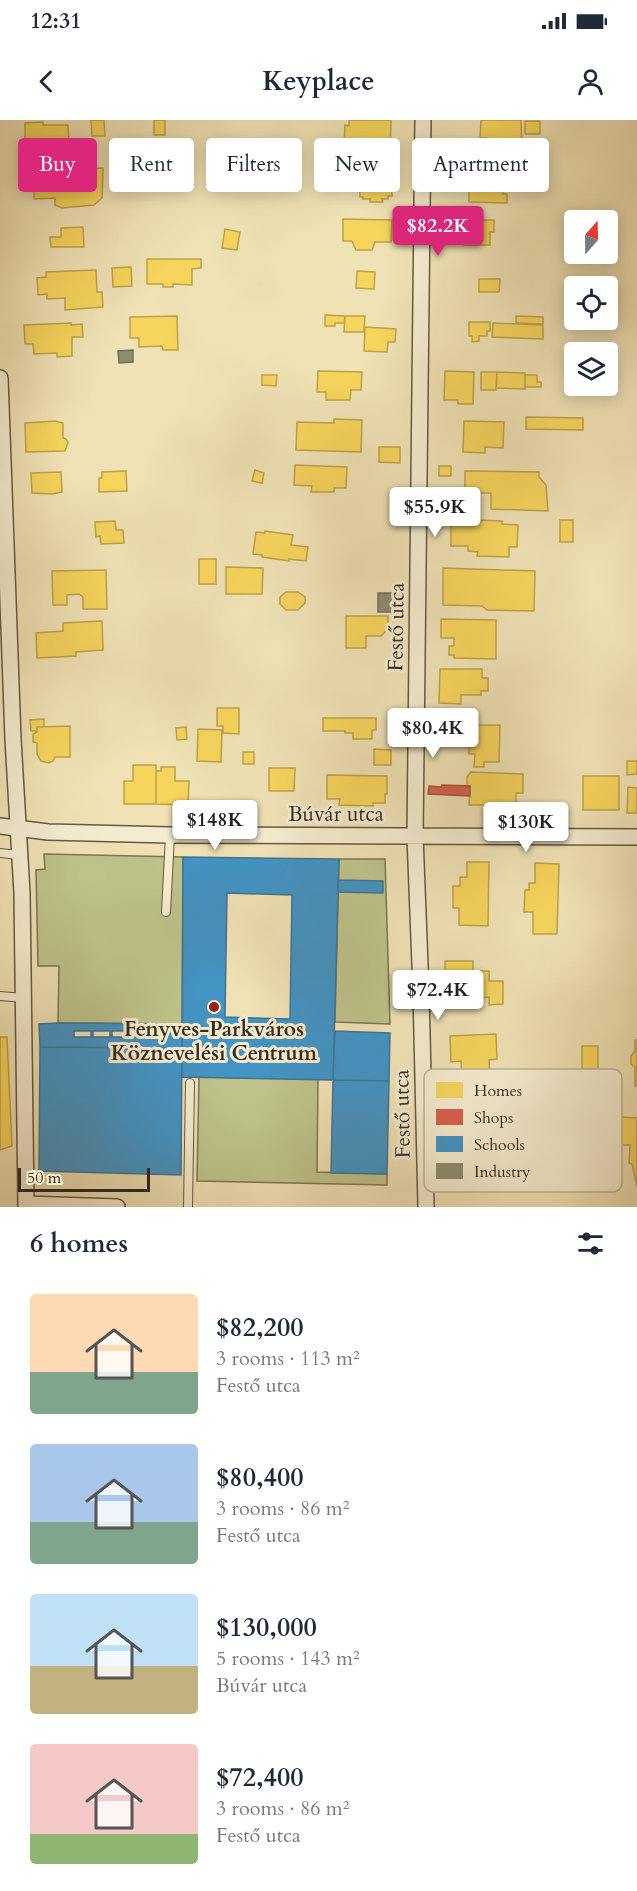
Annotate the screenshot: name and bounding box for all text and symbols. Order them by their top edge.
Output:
text: 12:31 [30,6,81,36]
text: Keyplace [262,63,375,100]
icon: back [30,65,63,98]
icon: person [574,65,607,98]
chip: Buy [18,138,97,192]
chip: Rent [109,138,194,192]
chip: Filters [206,138,302,192]
chip: New [314,138,400,192]
chip: Apartment [412,138,549,192]
pin: $82.2K [389,206,487,257]
north arrow [564,210,618,264]
map controls [564,210,618,396]
text: $82.2K [407,212,469,239]
button: locate [564,276,618,330]
button: layers [564,342,618,396]
pin: $55.9K [386,487,484,538]
text: $55.9K [404,493,466,520]
street label: Festő utca [381,582,412,672]
pin: $80.4K [384,708,482,759]
text: $80.4K [402,714,464,741]
pin: $148K [173,800,257,851]
street label: Búvár utca [288,800,384,829]
pin: $130K [484,802,568,853]
text: $148K [186,806,244,833]
text: $130K [497,808,555,835]
pin: $72.4K [389,970,487,1021]
text: $72.4K [407,976,469,1003]
marker: Fenyves-Parkváros Köznevelési Centrum [207,1000,221,1014]
place label: Fenyves-Parkváros Köznevelési Centrum [111,1015,318,1068]
street label: Festő utca [387,1069,418,1159]
legend [424,1069,622,1192]
text: Homes [474,1080,522,1102]
text: Shops [474,1107,513,1129]
text: Schools [474,1134,525,1156]
text: Industry [474,1161,531,1183]
scale bar [18,1165,150,1192]
text: 50 m [27,1167,61,1189]
text: 6 homes [30,1226,128,1261]
icon: filters [574,1227,607,1260]
text: $82,200 [216,1310,304,1345]
icon: home [78,1318,150,1390]
text: 3 rooms · 113 m² [216,1345,360,1372]
text: Festő utca [216,1372,301,1399]
text: $80,400 [216,1460,304,1495]
icon: home [78,1468,150,1540]
text: 3 rooms · 86 m² [216,1495,349,1522]
text: Festő utca [216,1522,301,1549]
text: $130,000 [216,1610,317,1645]
icon: home [78,1618,150,1690]
text: 5 rooms · 143 m² [216,1645,360,1672]
text: Búvár utca [216,1672,307,1699]
text: $72,400 [216,1760,304,1795]
icon: home [78,1768,150,1840]
text: 3 rooms · 86 m² [216,1795,349,1822]
text: Festő utca [216,1822,301,1849]

